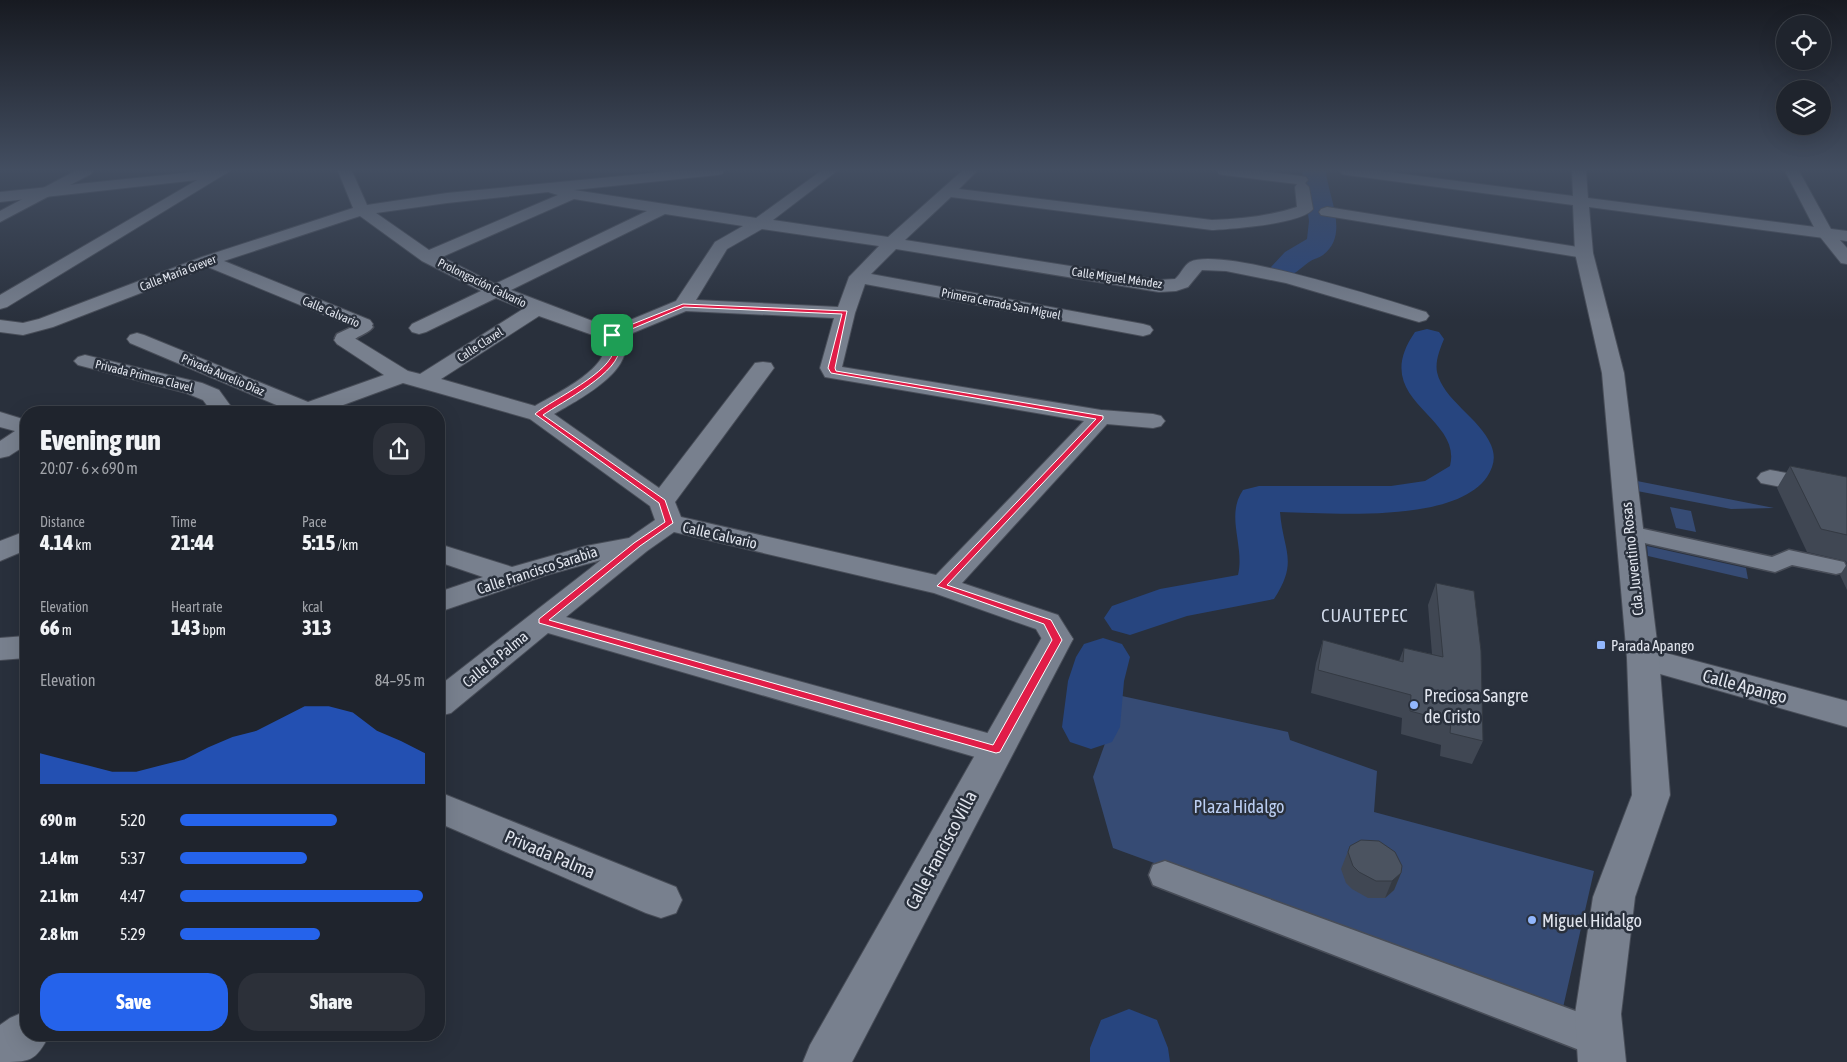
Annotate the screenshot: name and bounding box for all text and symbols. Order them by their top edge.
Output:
map controls [1776,15,1831,135]
button: locate [1776,15,1831,70]
button: layers [1776,80,1831,135]
street label: Calle María Grever [138,252,219,294]
street label: Prolongación Calvario [435,255,529,311]
street label: Calle Miguel Méndez [1071,265,1164,291]
street label: Primera Cerrada San Miguel [940,286,1063,323]
street label: Calle Calvario [300,294,362,330]
pin [591,314,633,356]
icon: arrive [598,321,626,349]
street label: Calle Clavel [454,325,506,365]
street label: Privada Aurelio Díaz [179,351,267,399]
street label: Privada Primera Clavel [94,357,195,395]
button: share [373,423,425,475]
text: Evening run [40,424,161,456]
text: 20:07 · 6 × 690 m [40,459,138,477]
street label: Cda. Juventino Rosas [1618,501,1646,617]
text: Distance [40,514,85,530]
text: Time [171,514,197,530]
text: Pace [302,514,327,530]
street label: Calle Calvario [681,518,759,552]
text: 4.14 [40,530,73,554]
text: 21:44 [171,530,214,554]
text: 5:15 [302,530,335,554]
text: km [73,537,92,553]
text: /km [335,537,358,553]
street label: Calle Francisco Sarabia [475,543,599,597]
text: Elevation [40,599,89,615]
text: Heart rate [171,599,223,615]
text: kcal [302,599,323,615]
district label: CUAUTEPEC [1321,605,1409,626]
text: 66 [40,615,60,639]
text: 143 [171,615,201,639]
text: 313 [302,615,332,639]
text: m [60,622,72,638]
text: bpm [201,622,226,638]
street label: Calle la Palma [459,627,531,691]
place label: Parada Apango [1611,637,1694,654]
marker: Parada Apango [1595,639,1607,651]
street label: Calle Apango [1700,665,1790,707]
text: Elevation [40,671,95,689]
text: 84–95 m [375,671,425,689]
place label: Preciosa Sangre de Cristo [1424,685,1529,727]
marker: Preciosa Sangre de Cristo [1408,699,1420,711]
street label: Calle Francisco Villa [901,787,981,913]
park label: Plaza Hidalgo [1193,796,1285,817]
text: 690 m [40,811,76,829]
text: 5:20 [120,811,145,829]
street label: Privada Palma [502,826,598,882]
text: 1.4 km [40,849,79,867]
text: 5:37 [120,849,145,867]
text: 2.1 km [40,887,79,905]
text: 4:47 [120,887,145,905]
place label: Miguel Hidalgo [1542,910,1642,931]
marker: Miguel Hidalgo [1526,914,1538,926]
text: 2.8 km [40,925,79,943]
text: 5:29 [120,925,145,943]
button: Save [40,973,228,1031]
button: Share [238,973,425,1031]

